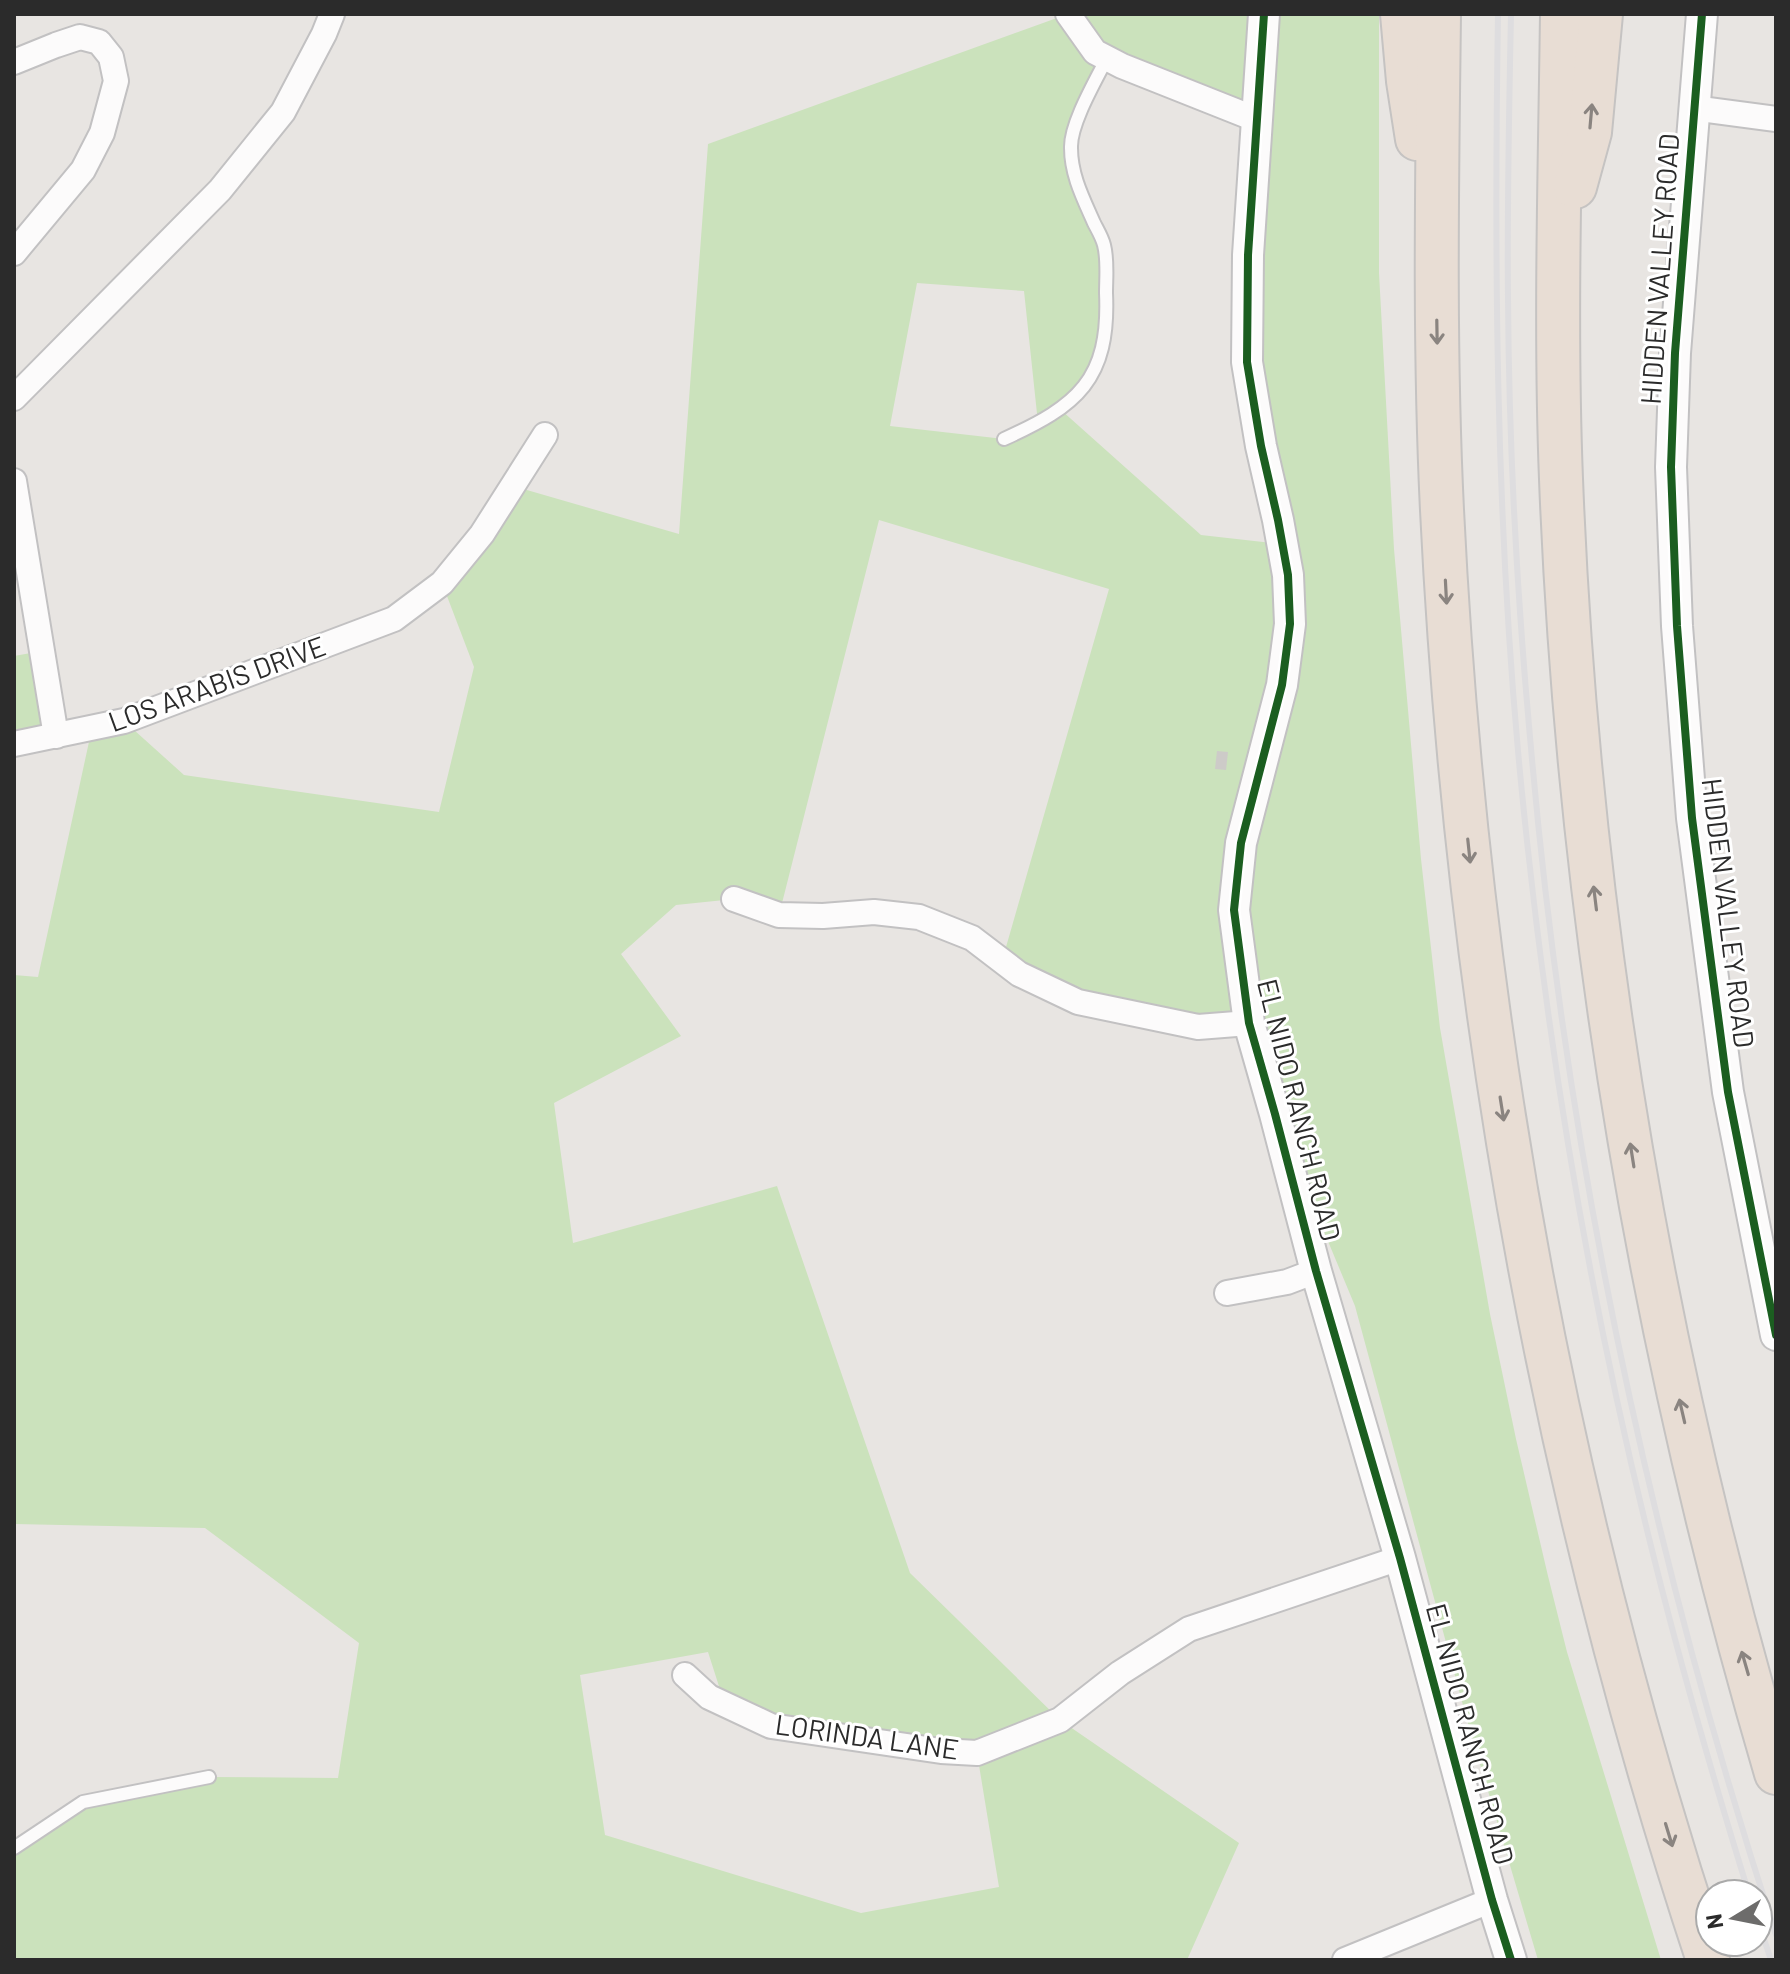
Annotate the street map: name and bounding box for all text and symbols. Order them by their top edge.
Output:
one-way arrow [1584,103,1599,130]
street label: HIDDEN VALLEY ROAD [1633,132,1685,406]
one-way arrow [1429,318,1445,345]
one-way arrow [1439,578,1454,605]
street label: LOS ARABIS DRIVE [103,628,330,738]
street label: HIDDEN VALLEY ROAD [1696,776,1762,1050]
one-way arrow [1461,837,1476,864]
one-way arrow [1587,885,1602,912]
street label: EL NIDO RANCH ROAD [1251,975,1349,1244]
one-way arrow [1496,1096,1511,1121]
one-way arrow [1624,1143,1639,1169]
one-way arrow [1674,1398,1689,1424]
street label: EL NIDO RANCH ROAD [1420,1600,1522,1868]
one-way arrow [1736,1650,1751,1676]
street label: LORINDA LANE [773,1706,961,1766]
one-way arrow [1663,1822,1677,1847]
north arrow [1694,1878,1774,1958]
text: N [1699,1912,1727,1931]

